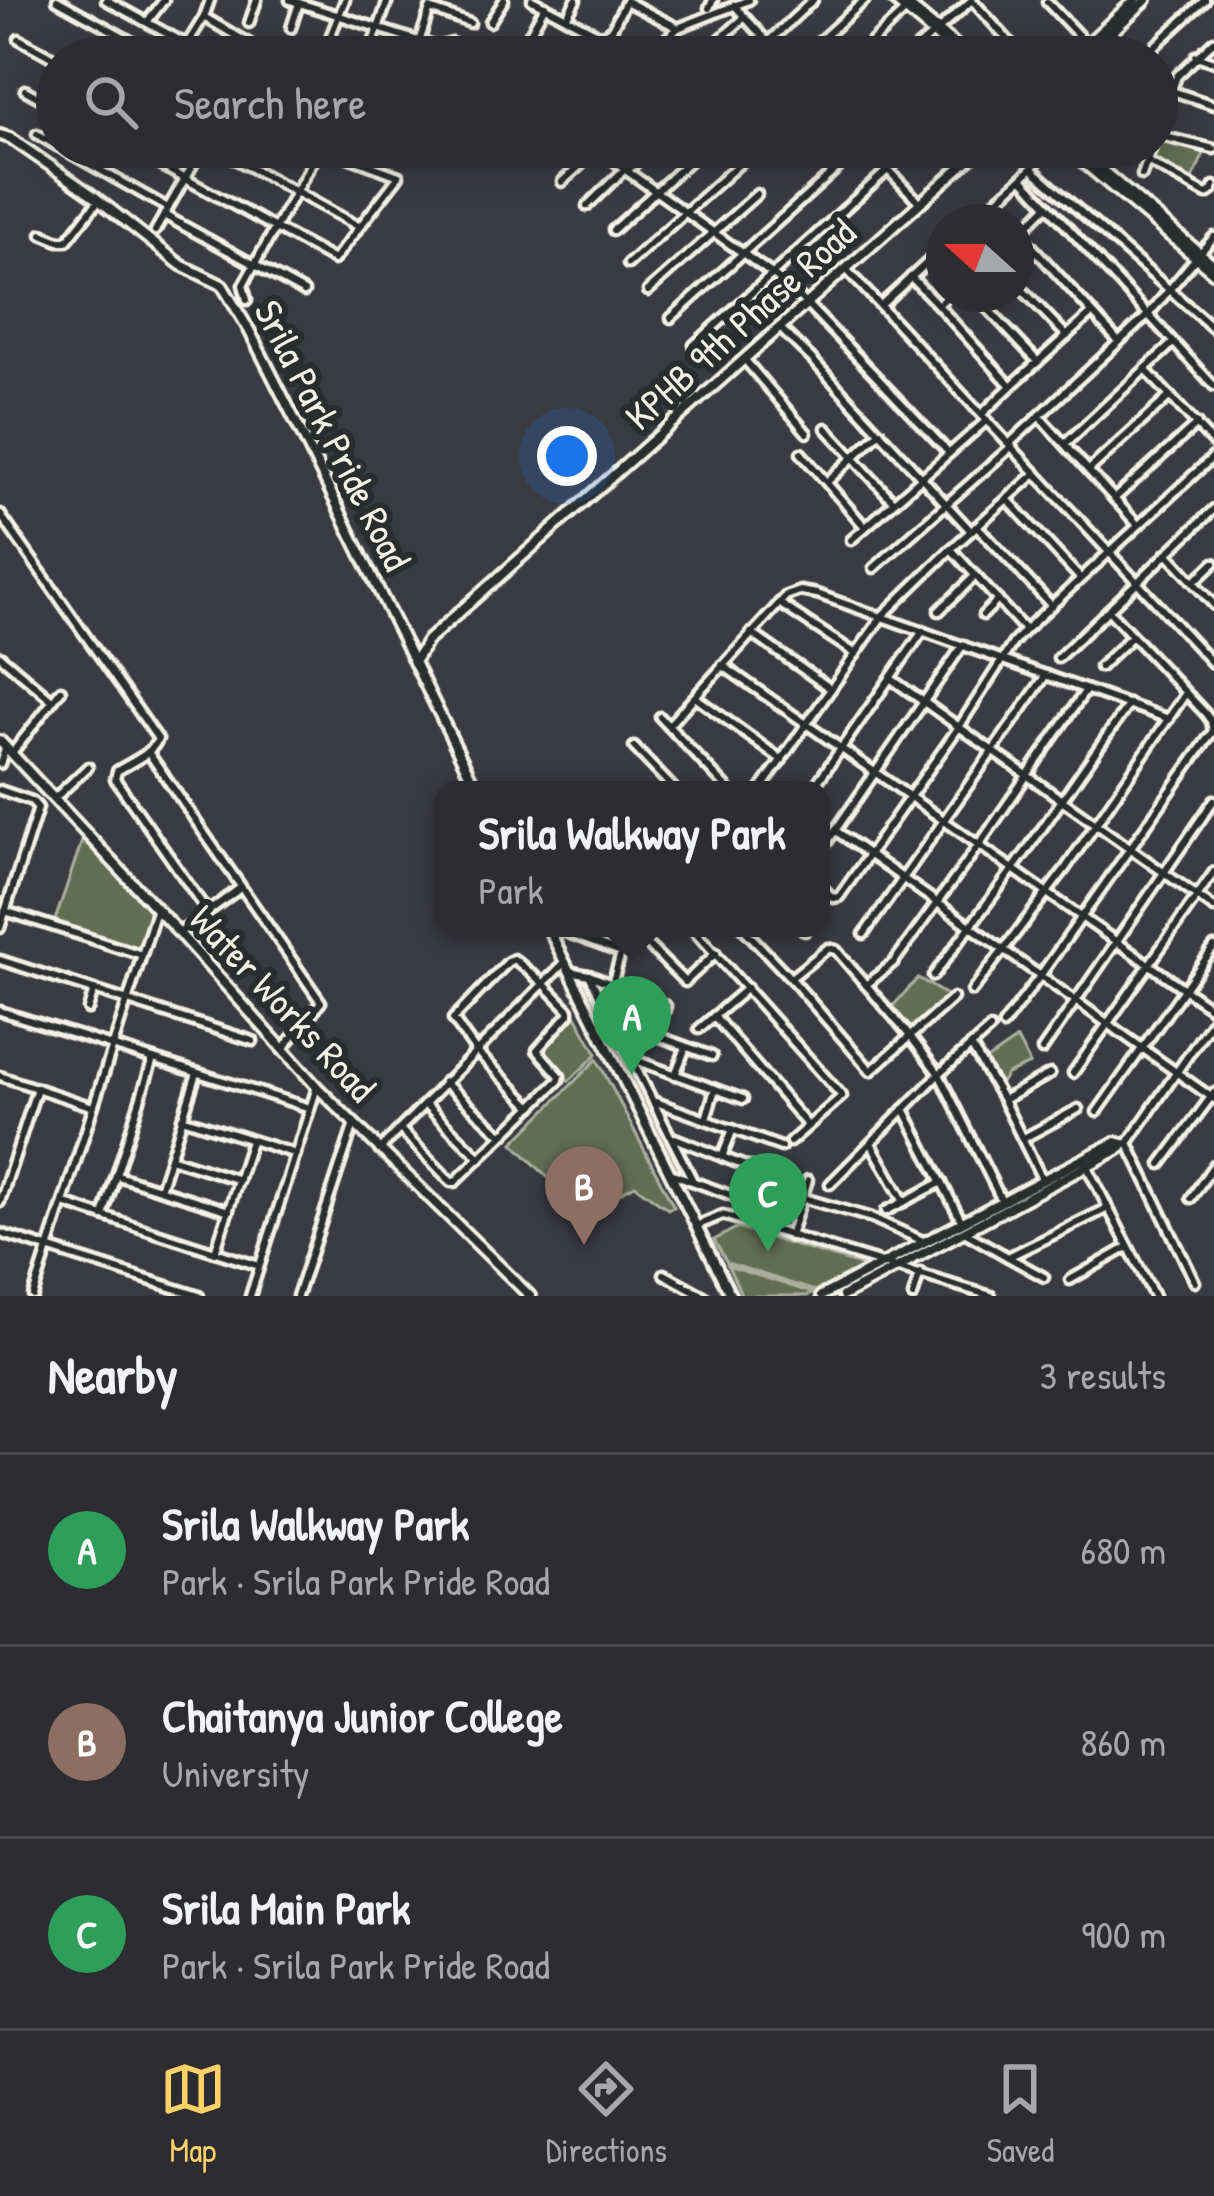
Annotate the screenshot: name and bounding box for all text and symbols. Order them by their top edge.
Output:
search box [36,36,1178,168]
icon: search [78,69,144,135]
text: Search here [174,72,366,133]
north arrow [926,204,1034,312]
street label: KPHB 9th Phase Road [613,206,866,441]
street label: Srila Park Pride Road [242,291,424,579]
your location [537,426,597,486]
popup [434,781,830,937]
text: Srila Walkway Park [478,802,786,863]
text: Park [478,863,544,916]
street label: Water Works Road [178,893,388,1113]
pin: A [593,976,671,1075]
pin: B [545,1146,623,1245]
pin: C [729,1153,807,1252]
text: Nearby [48,1340,178,1409]
text: 3 results [1040,1348,1166,1401]
text: Srila Walkway Park [162,1493,469,1554]
text: A [77,1523,97,1576]
text: 680 m [1081,1523,1166,1576]
text: Park · Srila Park Pride Road [162,1554,550,1607]
text: Chaitanya Junior College [162,1685,563,1746]
text: B [77,1715,97,1768]
text: 860 m [1081,1715,1166,1768]
text: University [162,1746,310,1799]
text: Srila Main Park [162,1877,411,1938]
text: C [76,1907,98,1960]
text: 900 m [1081,1907,1166,1960]
text: Park · Srila Park Pride Road [162,1938,550,1991]
tab: Map [160,2056,226,2172]
tab: Directions [546,2056,667,2172]
tab: Saved [987,2056,1054,2172]

